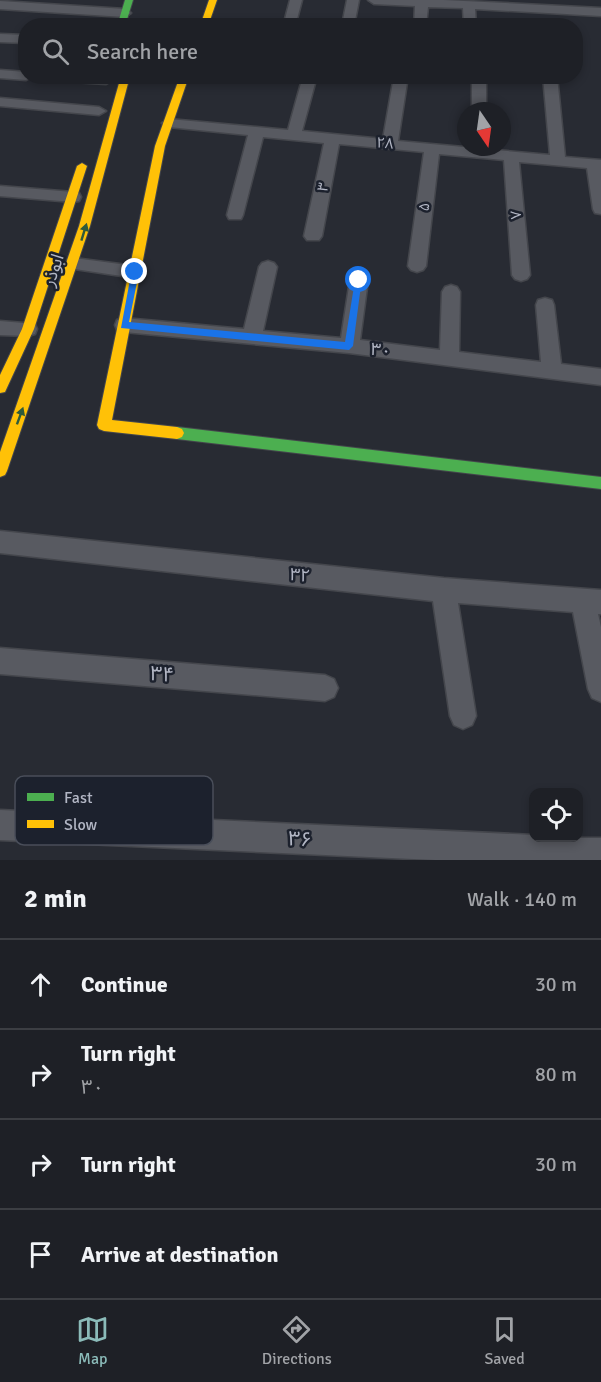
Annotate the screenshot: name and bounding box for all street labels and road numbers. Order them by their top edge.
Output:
street label: ۲۸ [376,133,395,153]
street label: ۳ [313,181,333,193]
street label: ۵ [415,202,433,212]
street label: ۷ [507,210,525,220]
street label: ابوذر [37,251,69,290]
street label: ۳۰ [369,338,393,362]
street label: ۳۲ [289,563,311,587]
street label: ۳۴ [149,660,175,688]
street label: ۳۶ [287,825,313,853]

